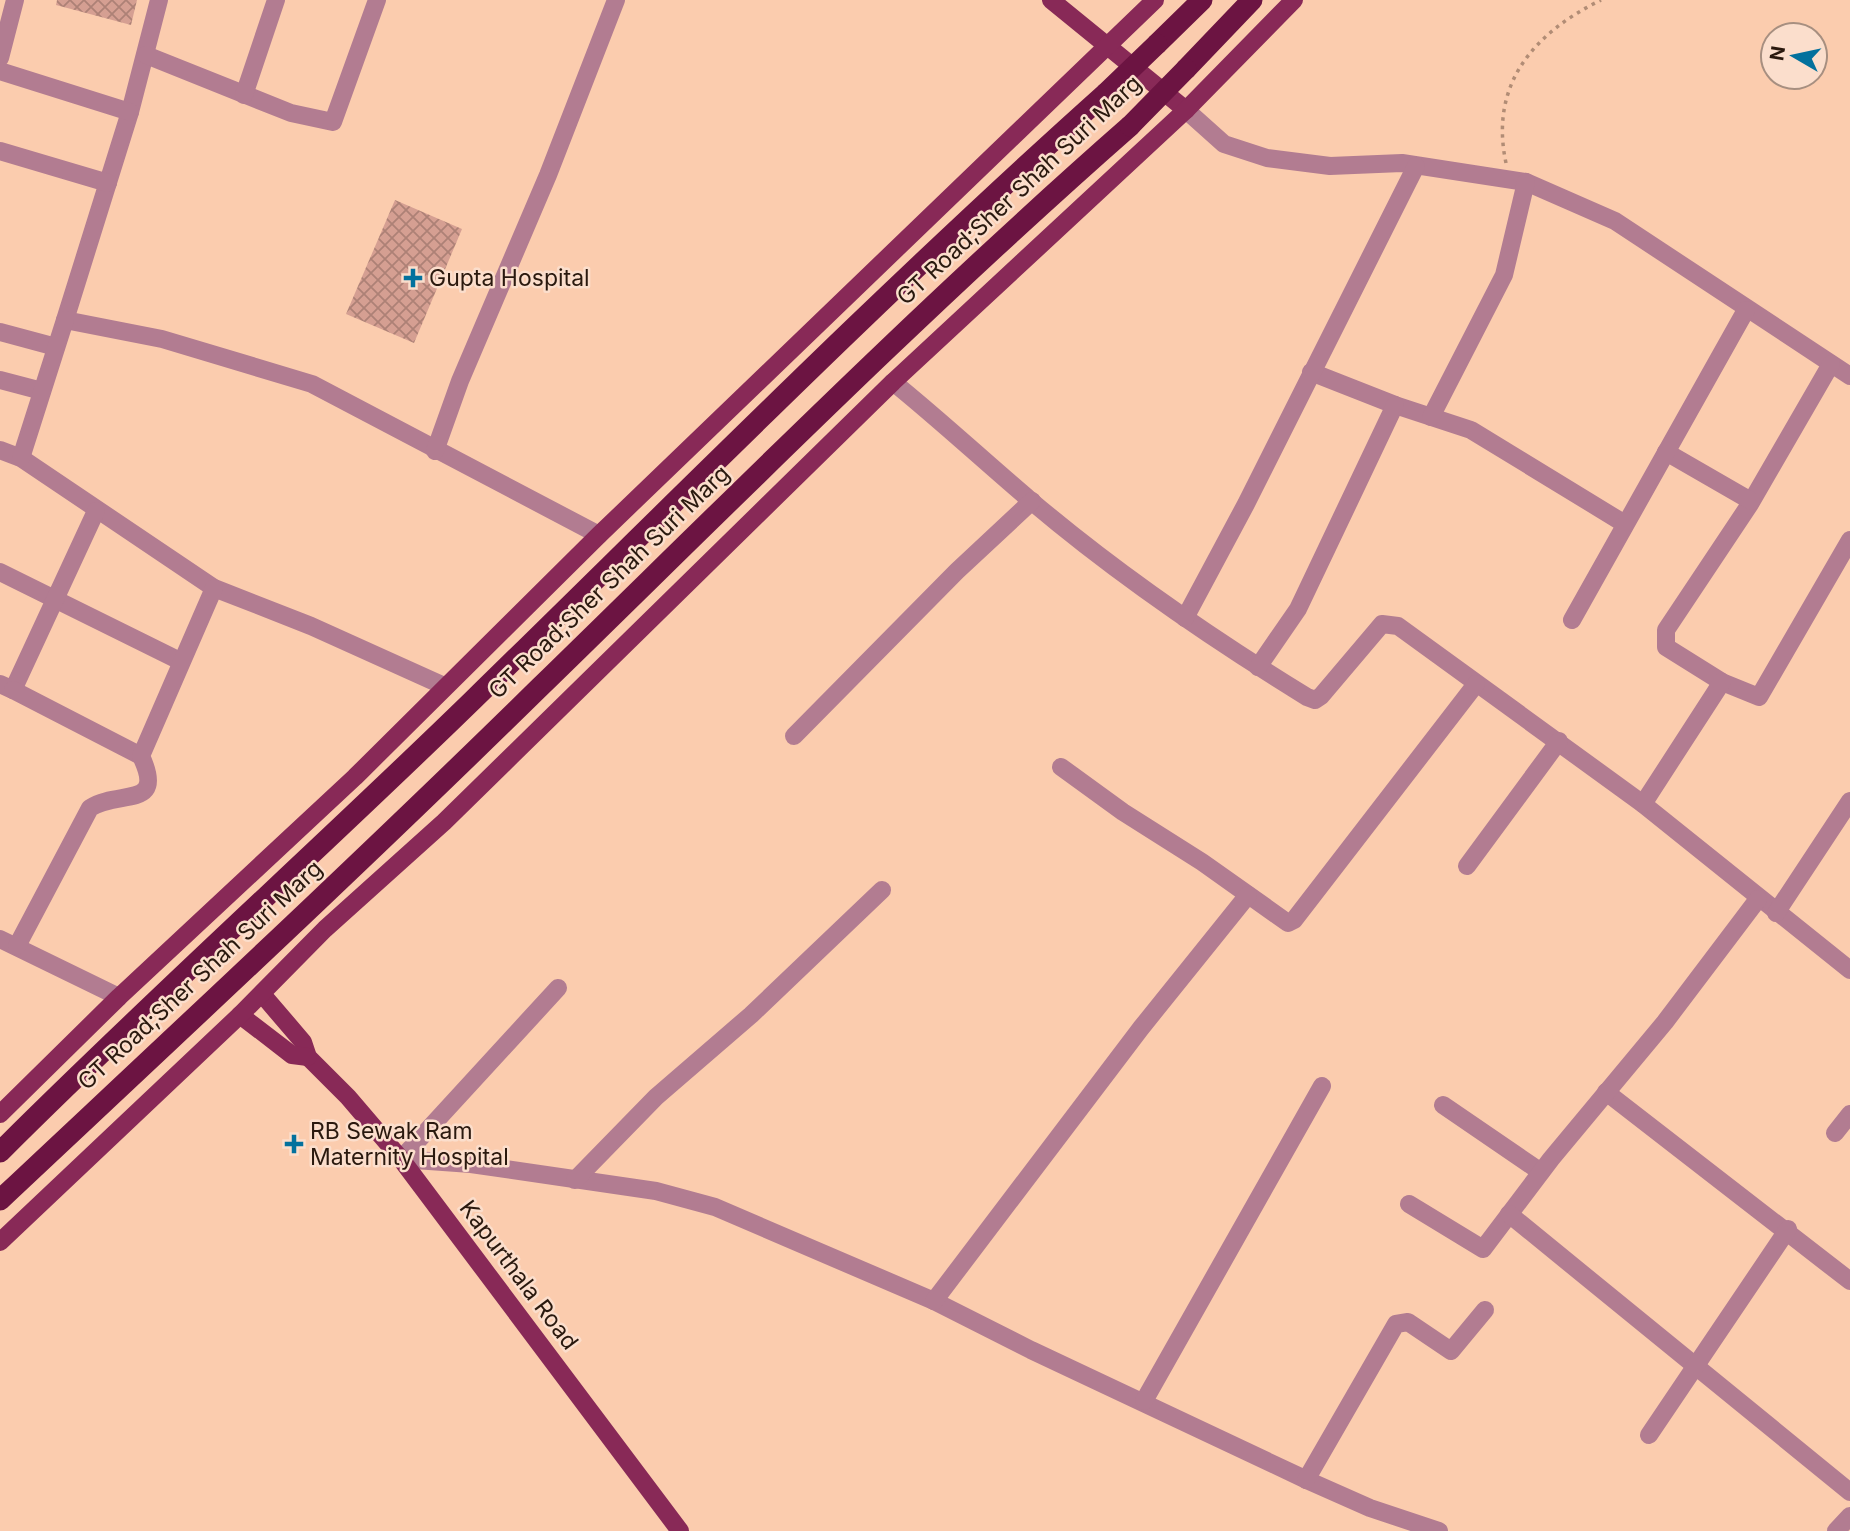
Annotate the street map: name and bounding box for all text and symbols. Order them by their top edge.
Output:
north arrow [1759,21,1829,91]
text: N [1765,44,1790,62]
street label: GT Road;Sher Shah Suri Marg [891,69,1147,311]
place label: Gupta Hospital [429,264,590,292]
marker: Gupta Hospital [403,268,423,288]
street label: GT Road;Sher Shah Suri Marg [483,459,735,705]
street label: GT Road;Sher Shah Suri Marg [72,854,328,1096]
place label: RB Sewak Ram Maternity Hospital [310,1117,509,1171]
marker: RB Sewak Ram Maternity Hospital [284,1134,304,1154]
street label: Kapurthala Road [454,1195,584,1355]

